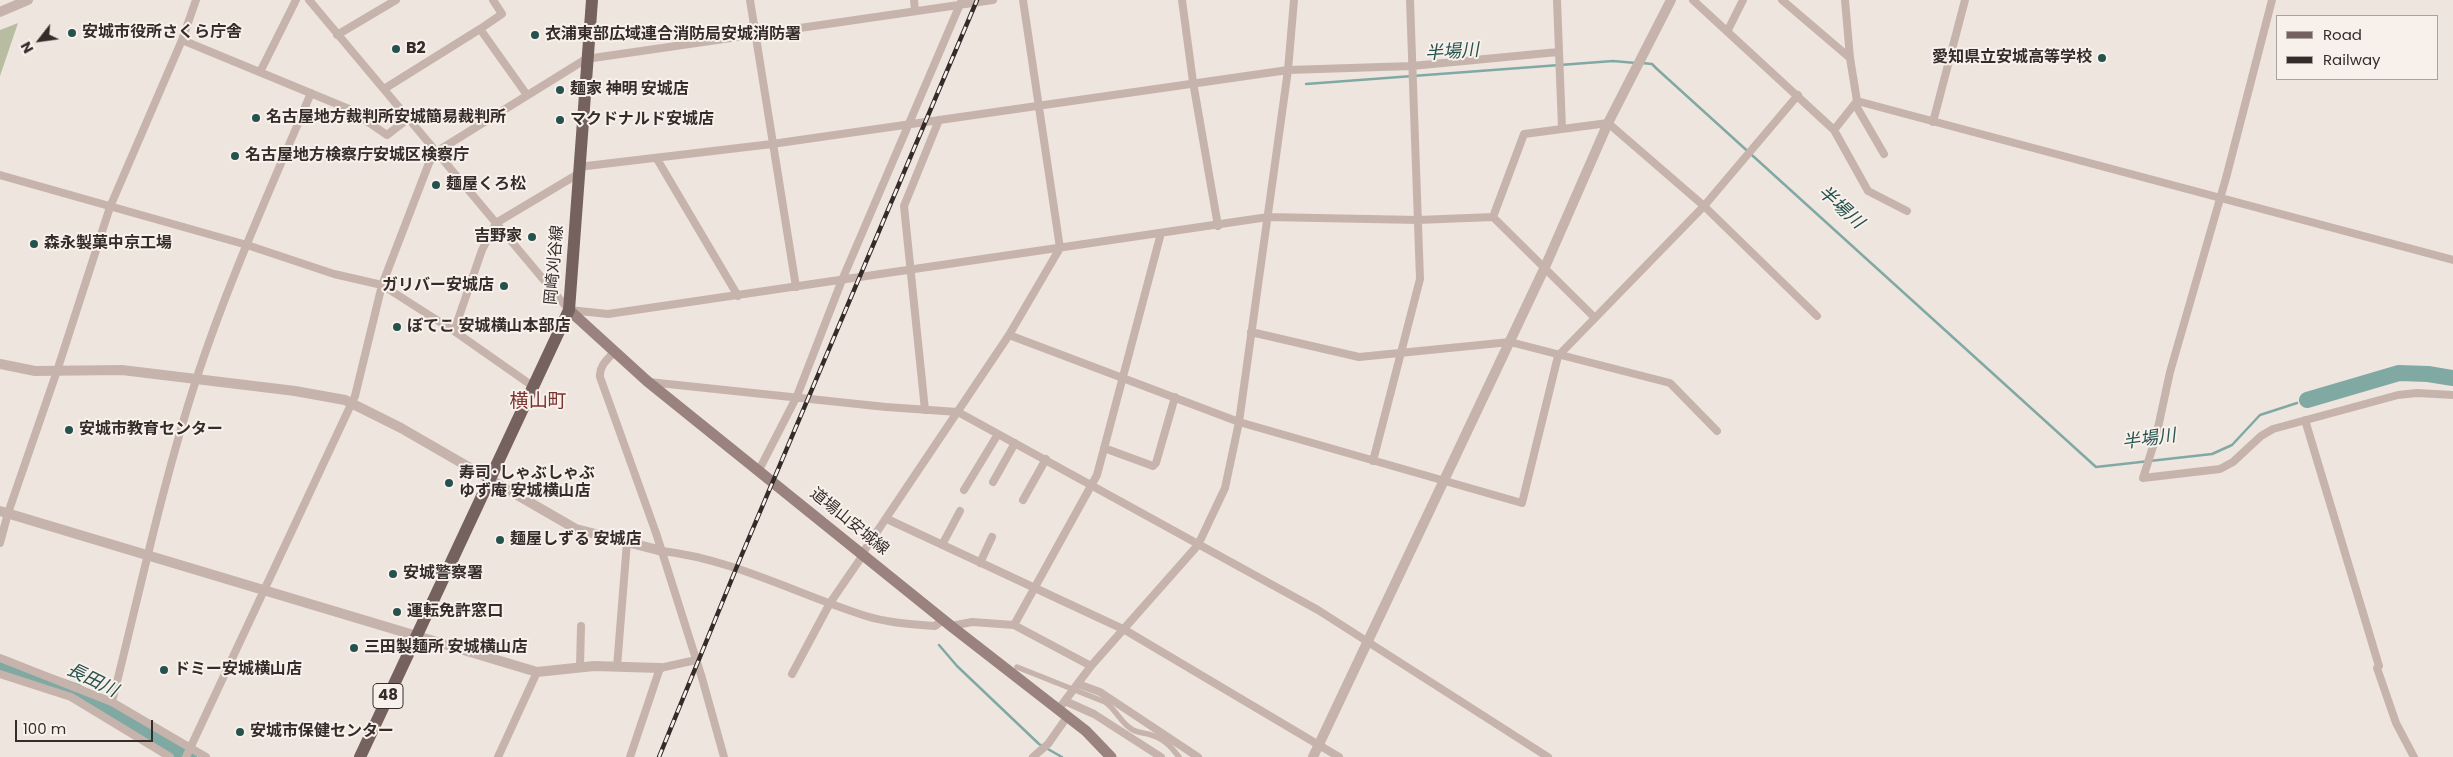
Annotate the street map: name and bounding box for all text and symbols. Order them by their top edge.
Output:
north arrow [15,15,65,65]
legend [2276,15,2438,80]
place label: 安城市役所さくら庁舎 [82,23,242,43]
text: Road [2323,24,2362,45]
place label: 衣浦東部広域連合消防局安城消防署 [545,25,801,45]
marker: 安城市役所さくら庁舎 [66,27,78,39]
marker: 衣浦東部広域連合消防局安城消防署 [529,29,541,41]
text: N [16,38,38,57]
place label: B2 [406,39,426,59]
water label: 半場川 [1424,40,1480,66]
marker: B2 [390,43,402,55]
place label: 愛知県立安城高等学校 [1932,48,2092,68]
text: Railway [2323,49,2381,70]
marker: 愛知県立安城高等学校 [2096,52,2108,64]
place label: 麺家 神明 安城店 [570,80,689,100]
marker: 麺家 神明 安城店 [554,84,566,96]
place label: 名古屋地方裁判所安城簡易裁判所 [266,108,506,128]
place label: マクドナルド安城店 [570,110,714,130]
marker: 名古屋地方裁判所安城簡易裁判所 [250,112,262,124]
marker: マクドナルド安城店 [554,114,566,126]
place label: 名古屋地方検察庁安城区検察庁 [245,146,469,166]
marker: 名古屋地方検察庁安城区検察庁 [229,150,241,162]
place label: 麺屋くろ松 [446,175,526,195]
marker: 麺屋くろ松 [430,179,442,191]
water label: 半場川 [1813,182,1867,234]
street label: 岡崎刈谷線 [542,224,568,306]
place label: 吉野家 [474,227,522,247]
marker: 吉野家 [526,231,538,243]
place label: 森永製菓中京工場 [44,234,172,254]
marker: 森永製菓中京工場 [28,238,40,250]
place label: ガリバー安城店 [382,276,494,296]
marker: ガリバー安城店 [498,280,510,292]
place label: ぼてこ 安城横山本部店 [407,317,570,337]
marker: ぼてこ 安城横山本部店 [391,321,403,333]
district label: 横山町 [510,391,566,413]
place label: 安城市教育センター [79,420,223,440]
marker: 安城市教育センター [63,424,75,436]
water label: 半場川 [2121,426,2177,454]
place label: 寿司･しゃぶしゃぶ ゆず庵 安城横山店 [459,464,595,502]
marker: 寿司･しゃぶしゃぶ ゆず庵 安城横山店 [443,477,455,489]
street label: 道場山安城線 [806,484,892,560]
place label: 麺屋しずる 安城店 [510,530,641,550]
marker: 麺屋しずる 安城店 [494,534,506,546]
place label: 安城警察署 [403,564,483,584]
marker: 安城警察署 [387,568,399,580]
place label: 運転免許窓口 [407,602,503,622]
marker: 運転免許窓口 [391,606,403,618]
place label: 三田製麺所 安城横山店 [364,638,527,658]
marker: 三田製麺所 安城横山店 [348,642,360,654]
water label: 長田川 [63,659,121,703]
place label: ドミー安城横山店 [174,660,302,680]
marker: ドミー安城横山店 [158,664,170,676]
road number: 48 [373,684,403,708]
scale bar [18,710,155,742]
text: 100 m [23,718,66,739]
place label: 安城市保健センター [250,722,394,742]
marker: 安城市保健センター [234,726,246,738]

